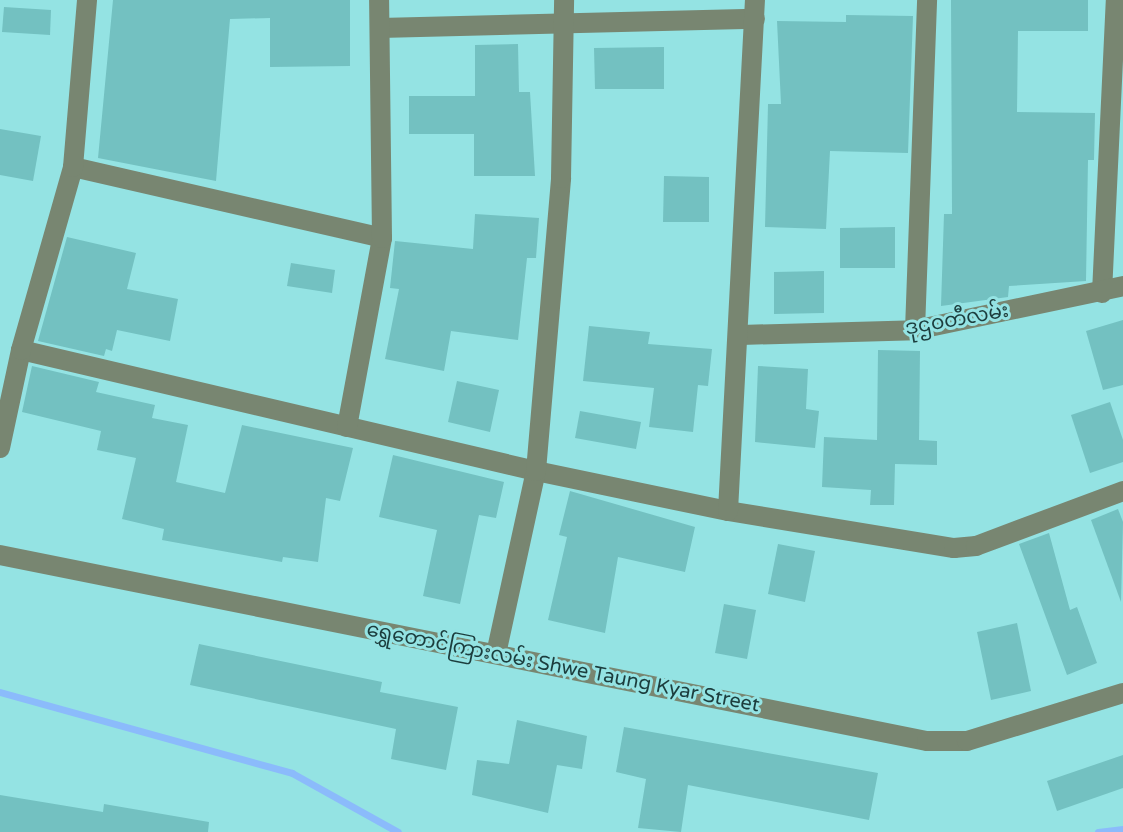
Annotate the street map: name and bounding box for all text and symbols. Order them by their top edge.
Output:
street label: ဒုဌဝတီလမ်း [903,299,1011,341]
street label: ရွှေတောင်ကြားလမ်း Shwe Taung Kyar Street [364,618,762,718]

